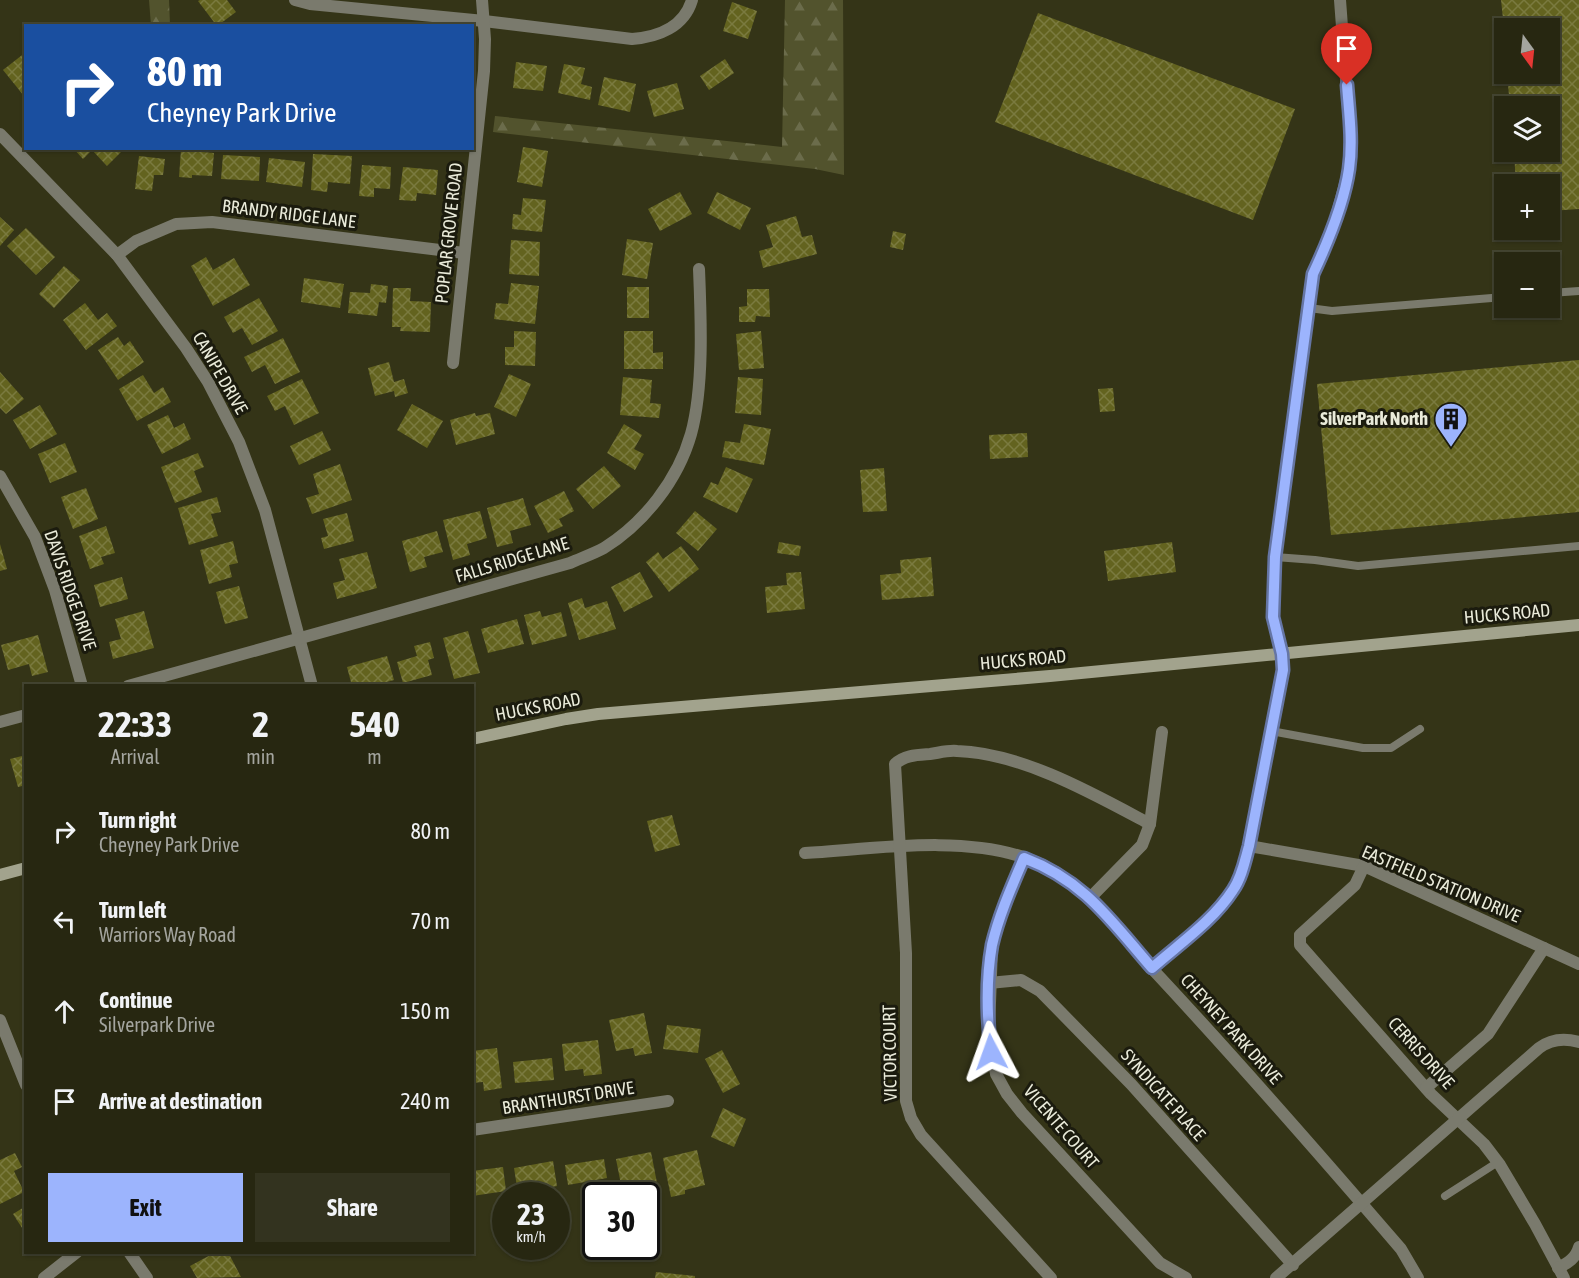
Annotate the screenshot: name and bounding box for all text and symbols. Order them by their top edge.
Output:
north arrow [1494,18,1560,84]
map controls [1494,18,1560,318]
pin [1321,23,1372,85]
icon: arrive [1330,32,1363,65]
text: 80 m [147,47,222,95]
icon: right [48,48,126,126]
button: layers [1494,96,1560,162]
text: Cheyney Park Drive [147,97,336,128]
street label: POPLAR GROVE ROAD [431,162,466,304]
button: + [1494,174,1560,240]
street label: BRANDY RIDGE LANE [221,195,357,232]
button: − [1494,252,1560,318]
street label: CANIPE DRIVE [189,328,253,418]
building icon: SilverPark North [1433,401,1469,448]
place label: SilverPark North [1320,408,1428,429]
street label: DAVIS RIDGE DRIVE [40,527,101,653]
street label: FALLS RIDGE LANE [453,532,571,587]
street label: HUCKS ROAD [1463,599,1551,628]
street label: HUCKS ROAD [979,645,1067,674]
street label: HUCKS ROAD [494,688,582,725]
text: 22:33 [98,703,172,745]
text: 2 [252,703,269,745]
text: 540 [349,703,400,745]
text: Arrival [111,745,160,768]
text: min [246,745,275,768]
text: m [367,745,382,768]
text: Turn right [99,807,176,833]
icon: right [48,815,81,848]
text: 80 m [410,818,450,844]
text: Cheyney Park Drive [99,833,239,856]
street label: EASTFIELD STATION DRIVE [1359,841,1524,927]
text: Turn left [99,897,166,923]
icon: left [48,905,81,938]
text: 70 m [410,908,450,934]
text: Warriors Way Road [99,923,236,946]
street label: CHEYNEY PARK DRIVE [1177,969,1286,1088]
text: Continue [99,987,173,1013]
icon: ahead [48,995,81,1028]
text: 150 m [400,998,450,1024]
street label: VICTOR COURT [878,1004,901,1102]
text: Silverpark Drive [99,1013,215,1036]
street label: CERRIS DRIVE [1384,1013,1459,1093]
position arrow [959,1020,1023,1084]
street label: SYNDICATE PLACE [1117,1045,1210,1145]
street label: BRANTHURST DRIVE [501,1077,636,1118]
street label: VICENTE COURT [1019,1081,1103,1173]
icon: arrive [48,1085,81,1118]
text: Arrive at destination [99,1088,262,1114]
text: 240 m [400,1088,450,1114]
button: Exit [48,1173,243,1242]
button: Share [255,1173,450,1242]
speed limit sign: 30 [582,1182,660,1260]
text: 23 [517,1197,545,1231]
text: km/h [516,1228,546,1245]

